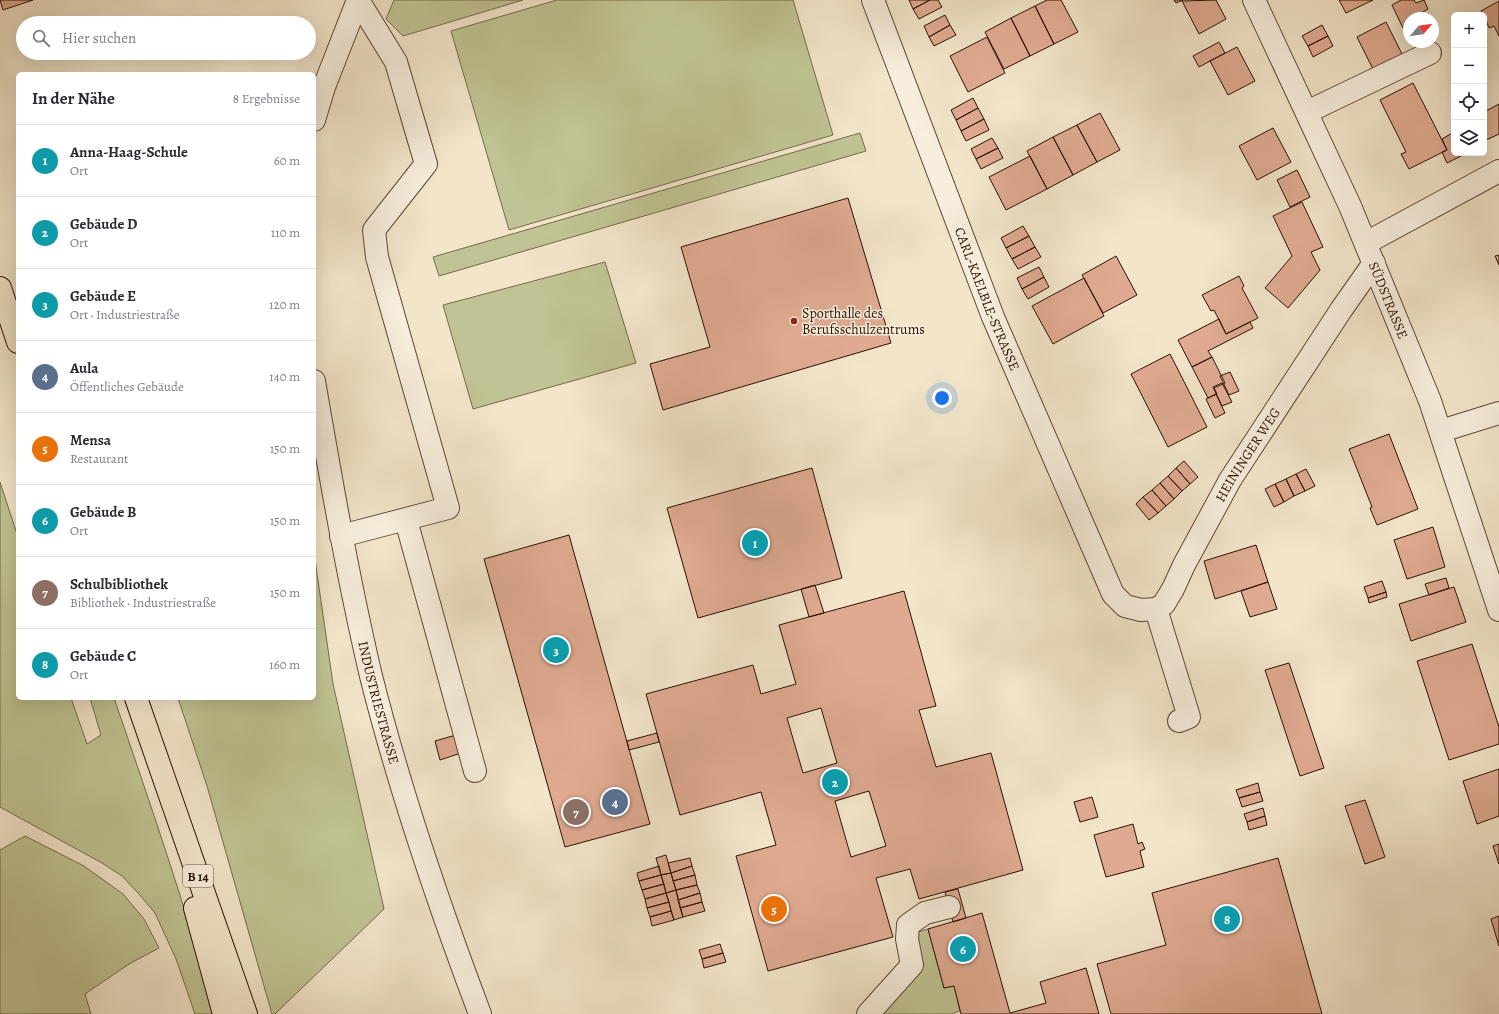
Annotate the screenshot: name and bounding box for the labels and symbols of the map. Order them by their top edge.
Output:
north arrow [1403,12,1439,48]
street label: CARL-KAELBLE-STRASSE [950,225,1024,374]
street label: SÜDSTRASSE [1364,259,1412,342]
place label: Sporthalle des Berufsschulzentrums [802,304,925,339]
marker: Sporthalle des Berufsschulzentrums [789,316,799,326]
your location [932,388,952,408]
street label: HEININGER WEG [1211,404,1285,505]
pin: 1 [742,528,768,558]
pin: 3 [543,635,569,665]
street label: INDUSTRIESTRASSE [353,639,404,766]
pin: 2 [822,767,848,797]
pin: 4 [602,787,628,817]
pin: 7 [563,797,589,827]
road number: B 14 [183,865,213,887]
pin: 5 [761,894,787,924]
pin: 8 [1214,904,1240,934]
pin: 6 [950,934,976,964]

